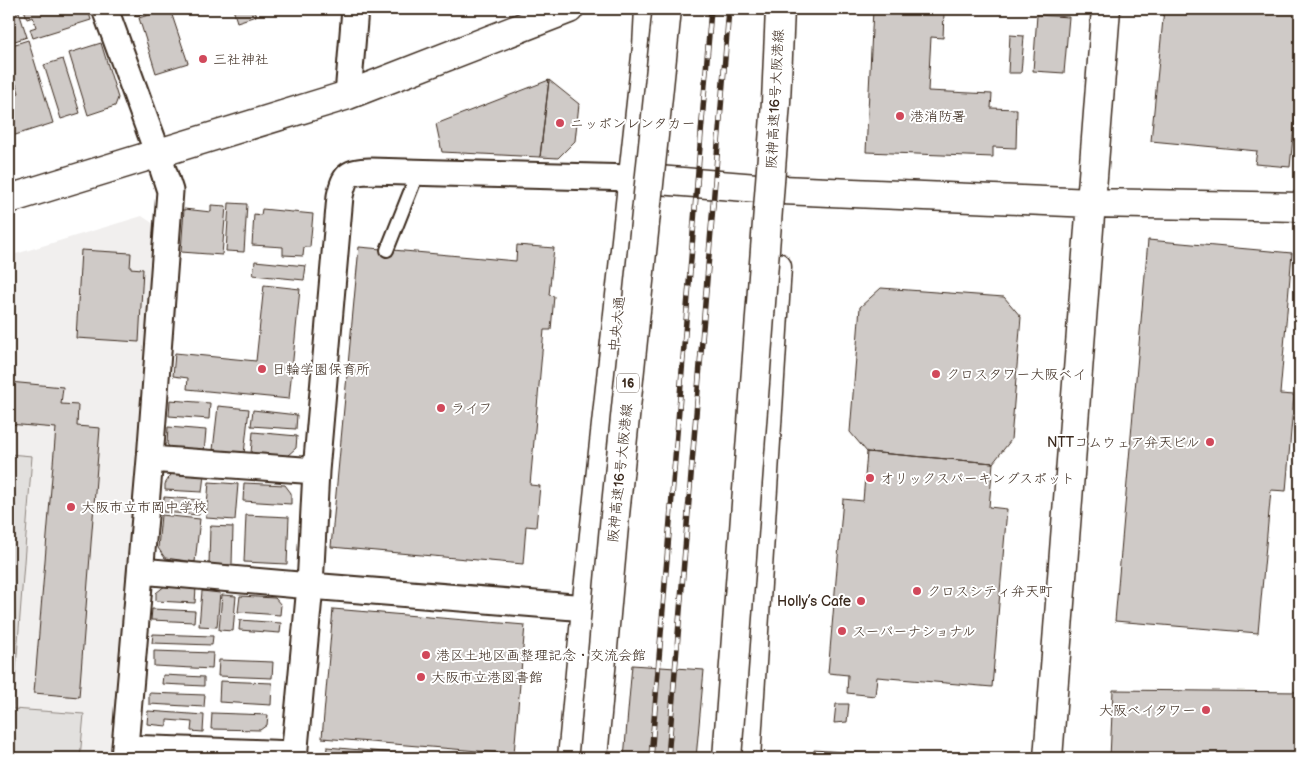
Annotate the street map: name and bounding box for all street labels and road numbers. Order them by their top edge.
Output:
street label: 阪神高速16号大阪港線 [763,29,787,169]
street label: 中央大通 [606,295,628,353]
road number: 16 [617,373,639,392]
street label: 阪神高速16号大阪港線 [604,403,636,543]

